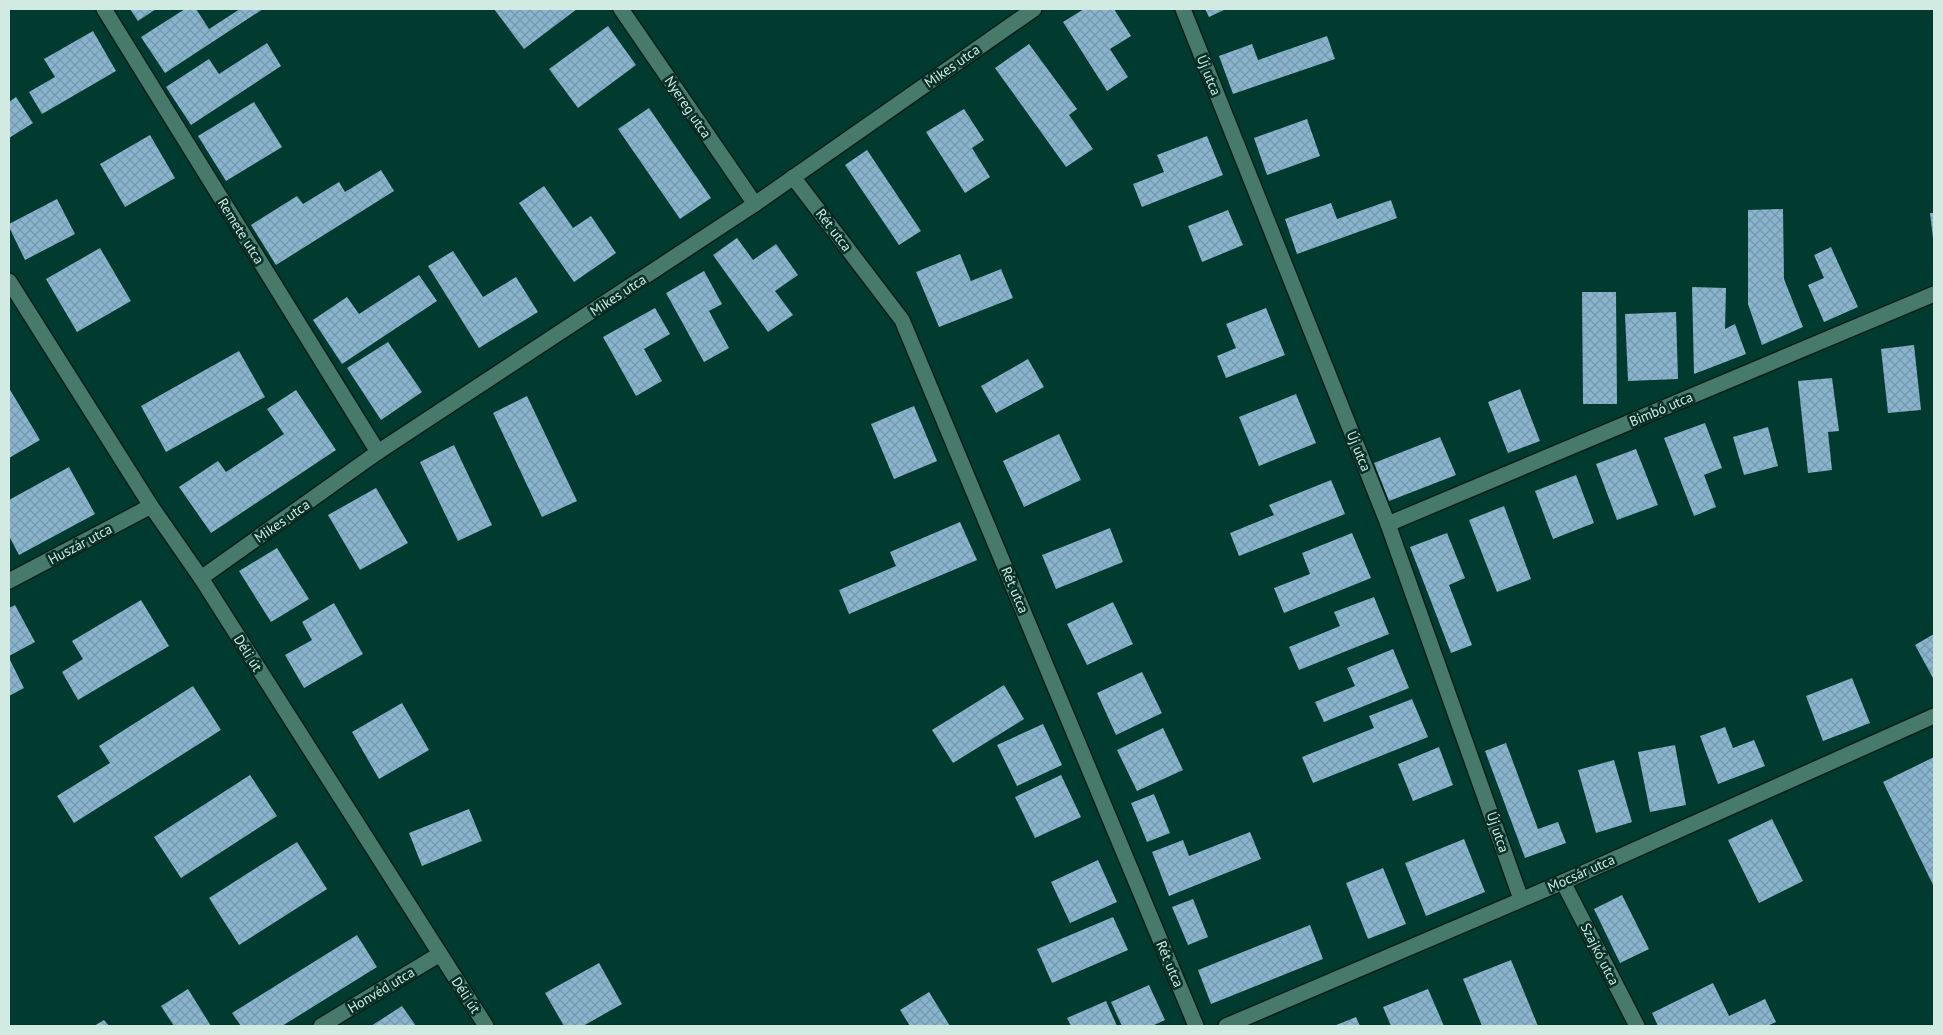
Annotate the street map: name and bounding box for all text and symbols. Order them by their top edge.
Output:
street label: Mikes utca [921,40,983,92]
street label: Új utca [1193,52,1225,98]
street label: Nyereg utca [661,72,715,142]
street label: Remete utca [214,195,268,267]
street label: Rét utca [812,205,856,255]
street label: Mikes utca [586,270,650,320]
street label: Bimbó utca [1626,388,1696,430]
street label: Új utca [1343,428,1375,474]
street label: Mikes utca [251,495,313,547]
street label: Huszár utca [45,520,115,568]
street label: Rét utca [997,564,1033,616]
street label: Déli út [230,631,266,675]
street label: Új utca [1483,809,1513,855]
street label: Mocsár utca [1545,850,1617,896]
street label: Szajkó utca [1577,920,1623,988]
street label: Rét utca [1152,938,1188,990]
street label: Honvéd utca [344,963,418,1017]
street label: Déli út [448,973,485,1017]

